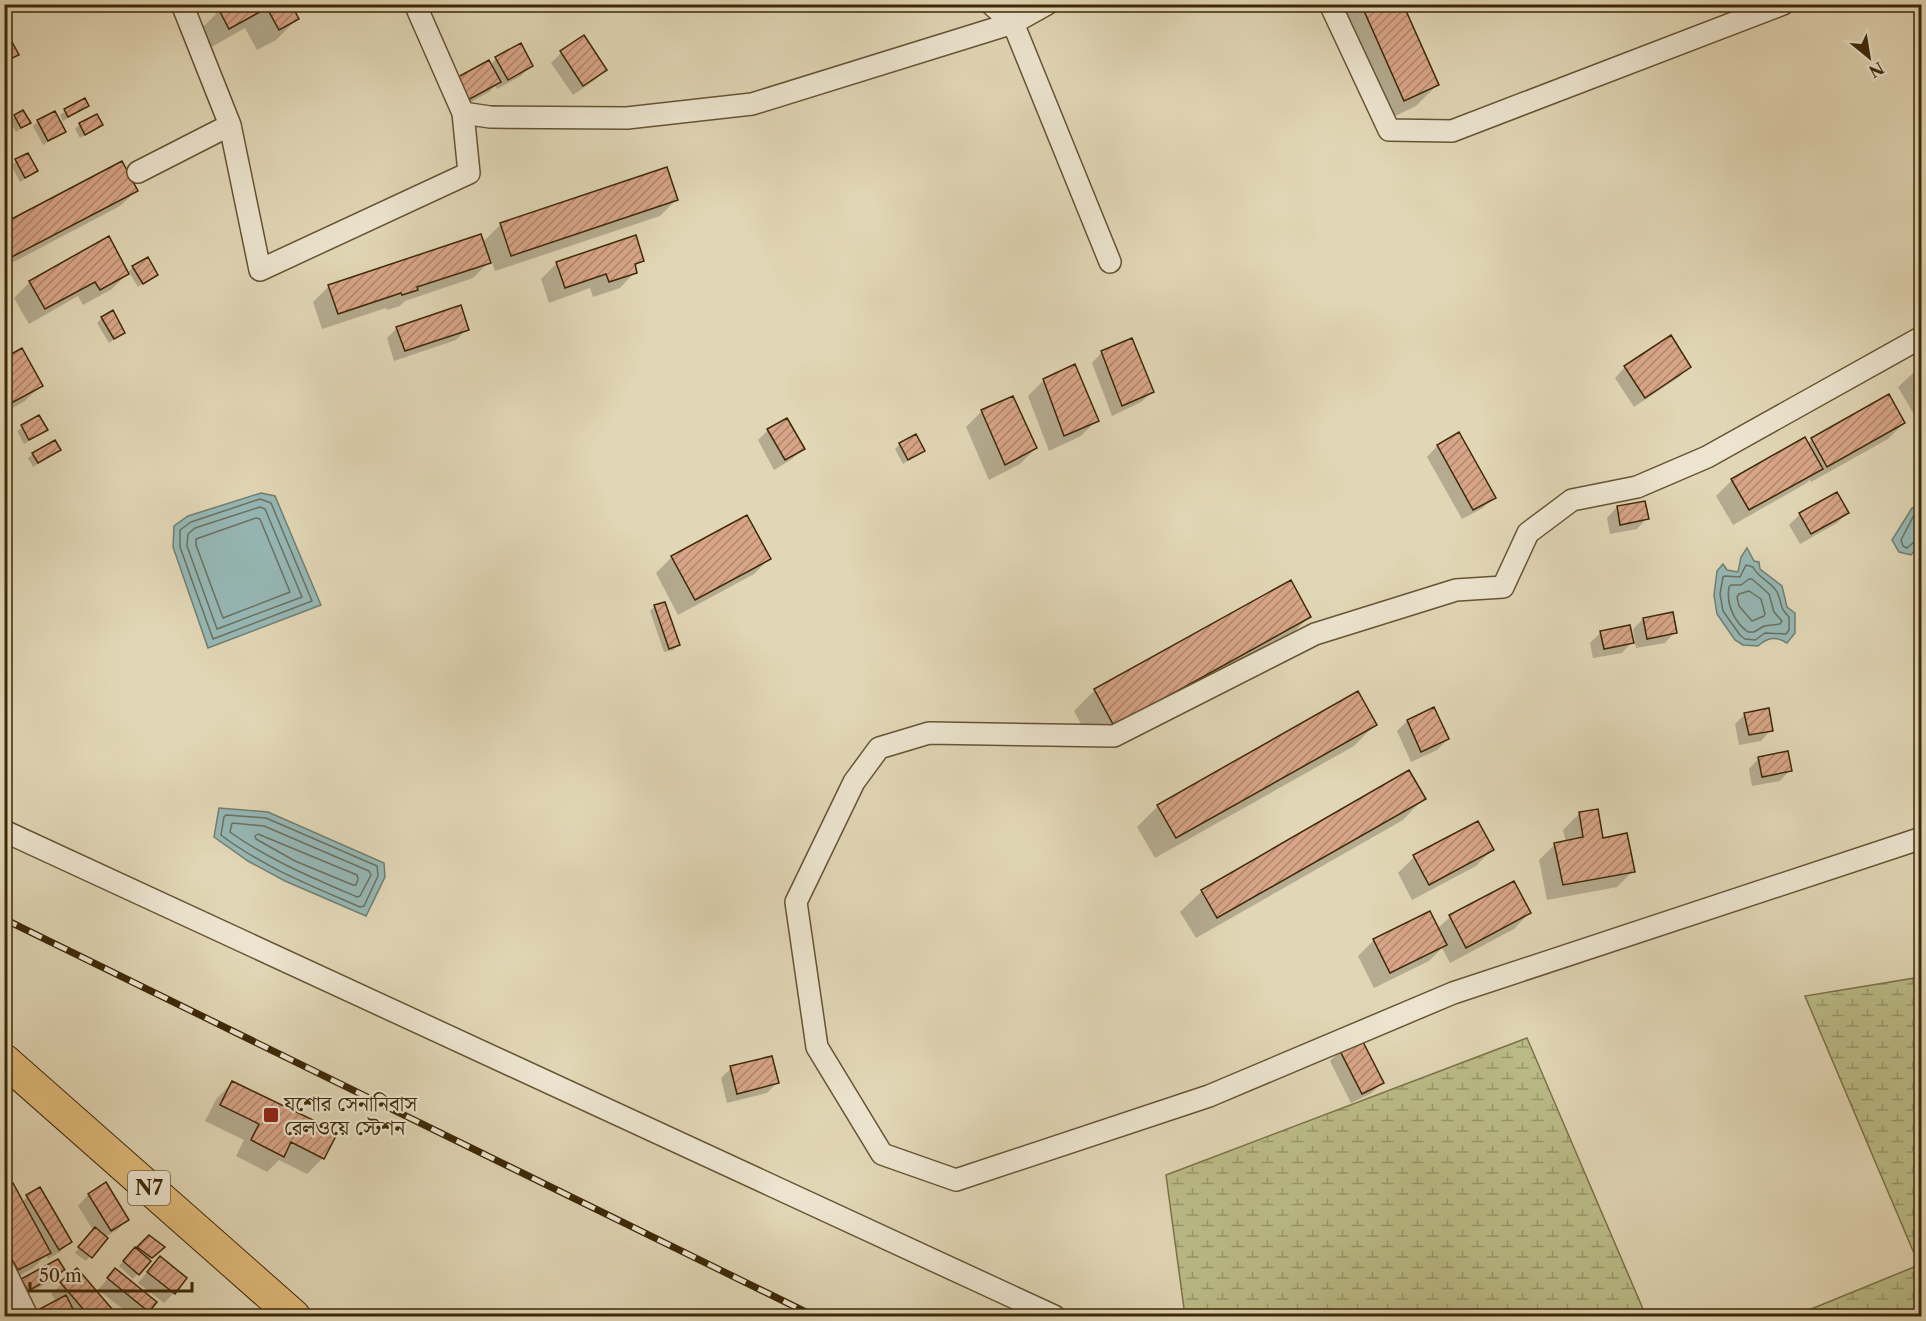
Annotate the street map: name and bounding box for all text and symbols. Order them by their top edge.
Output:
north arrow [1839,27,1899,87]
text: N [1865,58,1888,82]
place label: যশোর সেনানিবাস রেলওয়ে স্টেশন [283,1091,418,1140]
marker: যশোর সেনানিবাস রেলওয়ে স্টেশন [262,1106,280,1124]
road number: N7 [128,1171,170,1205]
scale bar [30,1255,192,1293]
text: 50 m [39,1265,82,1287]

